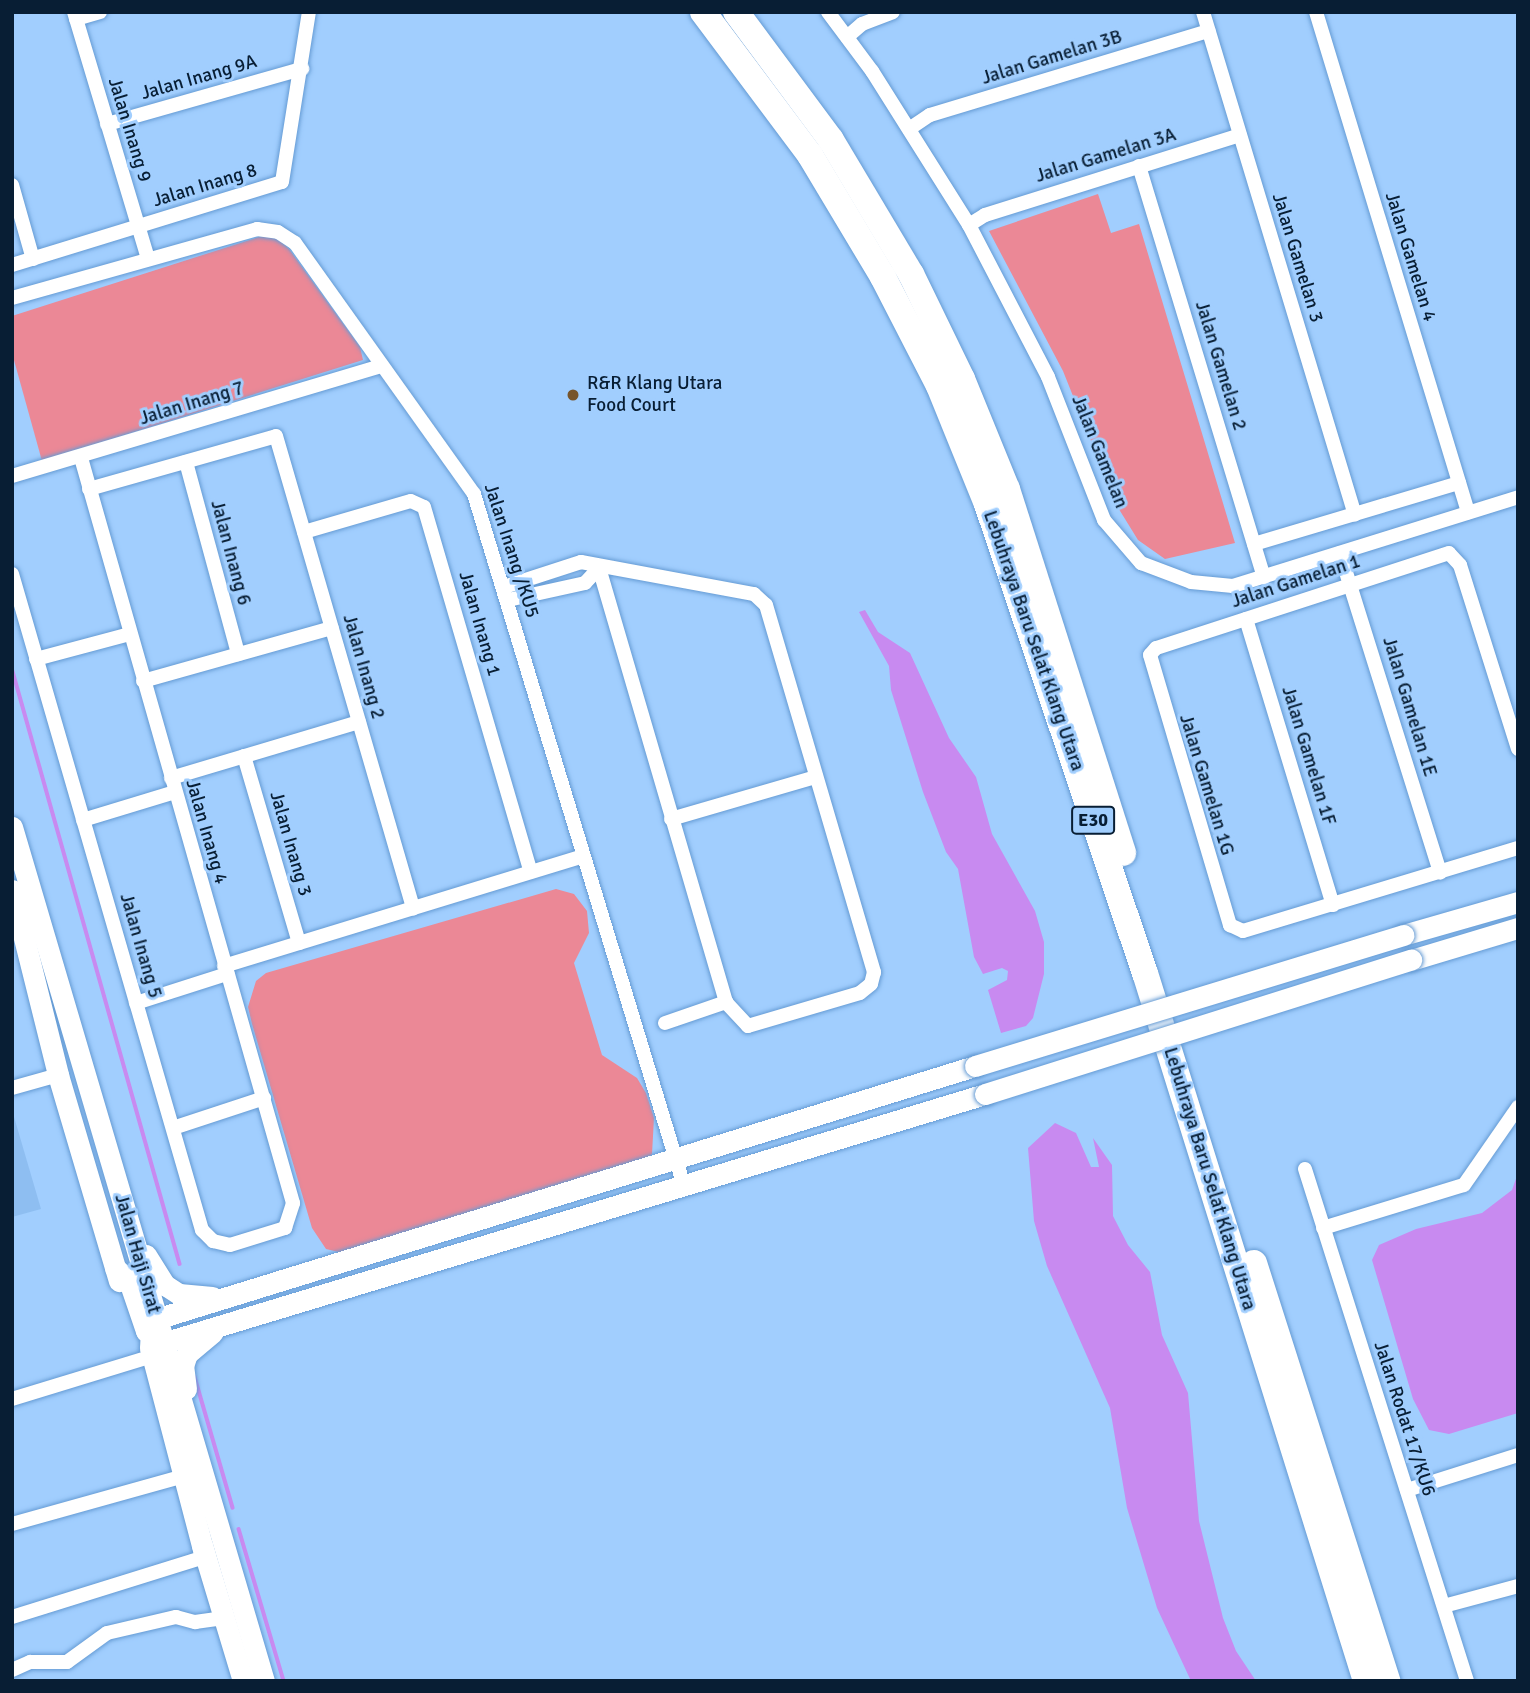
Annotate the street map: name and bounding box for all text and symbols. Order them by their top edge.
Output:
street label: Jalan Gamelan 3B [979,26,1125,90]
street label: Jalan Inang 9A [138,51,260,105]
street label: Jalan Inang 9 [102,75,156,185]
street label: Jalan Gamelan 3A [1033,124,1179,188]
street label: Jalan Inang 8 [150,159,260,213]
street label: Jalan Gamelan 4 [1380,190,1440,324]
street label: Jalan Gamelan 3 [1267,191,1327,325]
street label: Jalan Gamelan 2 [1190,299,1250,433]
place label: R&R Klang Utara Food Court [587,373,722,417]
street label: Jalan Inang 7 [137,377,247,431]
marker: R&R Klang Utara Food Court [565,387,581,403]
street label: Jalan Gamelan [1066,392,1132,512]
street label: Jalan Inang /KU5 [479,481,543,621]
street label: Jalan Inang 6 [205,498,255,608]
street label: Lebuhraya Baru Selat Klang Utara [978,508,1088,774]
street label: Jalan Gamelan 1 [1229,550,1363,614]
street label: Jalan Inang 1 [453,569,505,679]
street label: Jalan Inang 2 [337,612,389,722]
street label: Jalan Gamelan 1E [1377,634,1441,780]
street label: Jalan Gamelan 1F [1276,684,1340,828]
street label: Jalan Gamelan 1G [1174,712,1238,858]
street label: Jalan Inang 4 [180,777,232,887]
street label: Jalan Inang 3 [264,789,316,899]
road number: E30 [1070,806,1116,834]
street label: Jalan Inang 5 [114,891,166,1001]
street label: Lebuhraya Baru Selat Klang Utara [1158,1045,1260,1313]
street label: Jalan Haji Sirat [109,1192,165,1316]
street label: Jalan Rodat 17/KU6 [1368,1339,1440,1499]

